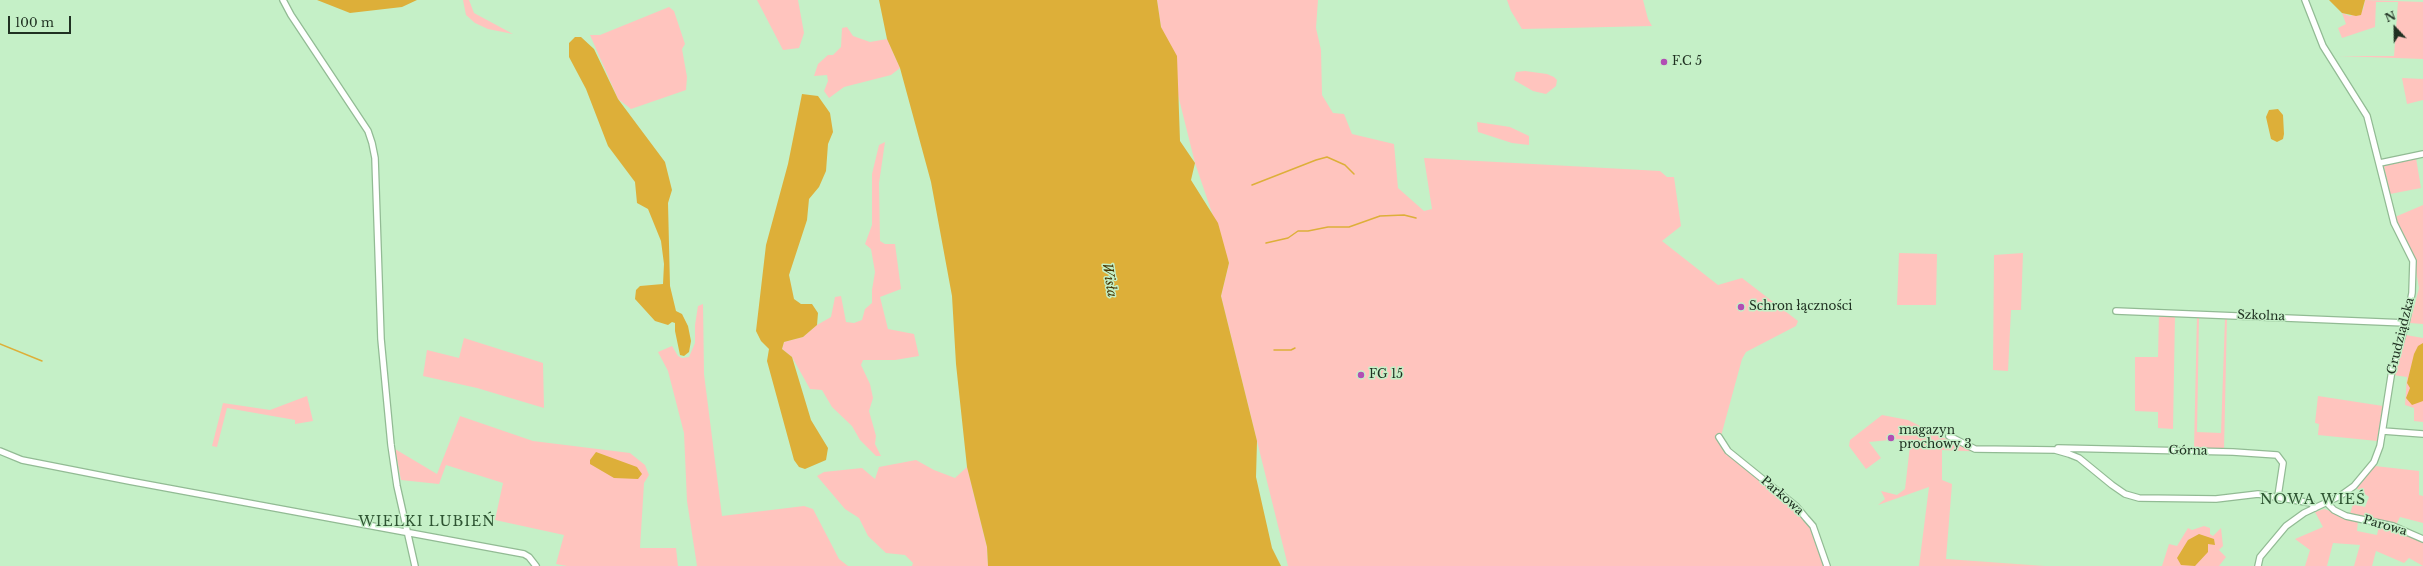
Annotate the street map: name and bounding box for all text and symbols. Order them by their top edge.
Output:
scale bar [10,8,73,34]
north arrow [2375,8,2415,48]
text: N [2383,8,2398,25]
text: 100 m [15,15,54,30]
place label: F.C 5 [1672,55,1702,69]
marker: F.C 5 [1659,57,1669,67]
water label: Wisła [1099,262,1119,298]
street label: Grudziądzka [2385,296,2417,376]
place label: Schron łączności [1749,300,1852,314]
marker: Schron łączności [1736,302,1746,312]
street label: Szkolna [2237,308,2285,324]
place label: FG 15 [1369,368,1403,382]
marker: FG 15 [1356,370,1366,380]
place label: magazyn prochowy 3 [1899,424,1972,452]
marker: magazyn prochowy 3 [1886,433,1896,443]
street label: Górna [2168,443,2208,459]
street label: Parkowa [1758,474,1806,518]
district label: NOWA WIEŚ [2260,492,2366,508]
street label: Parowa [2362,513,2408,539]
district label: WIELKI LUBIEŃ [358,514,496,530]

